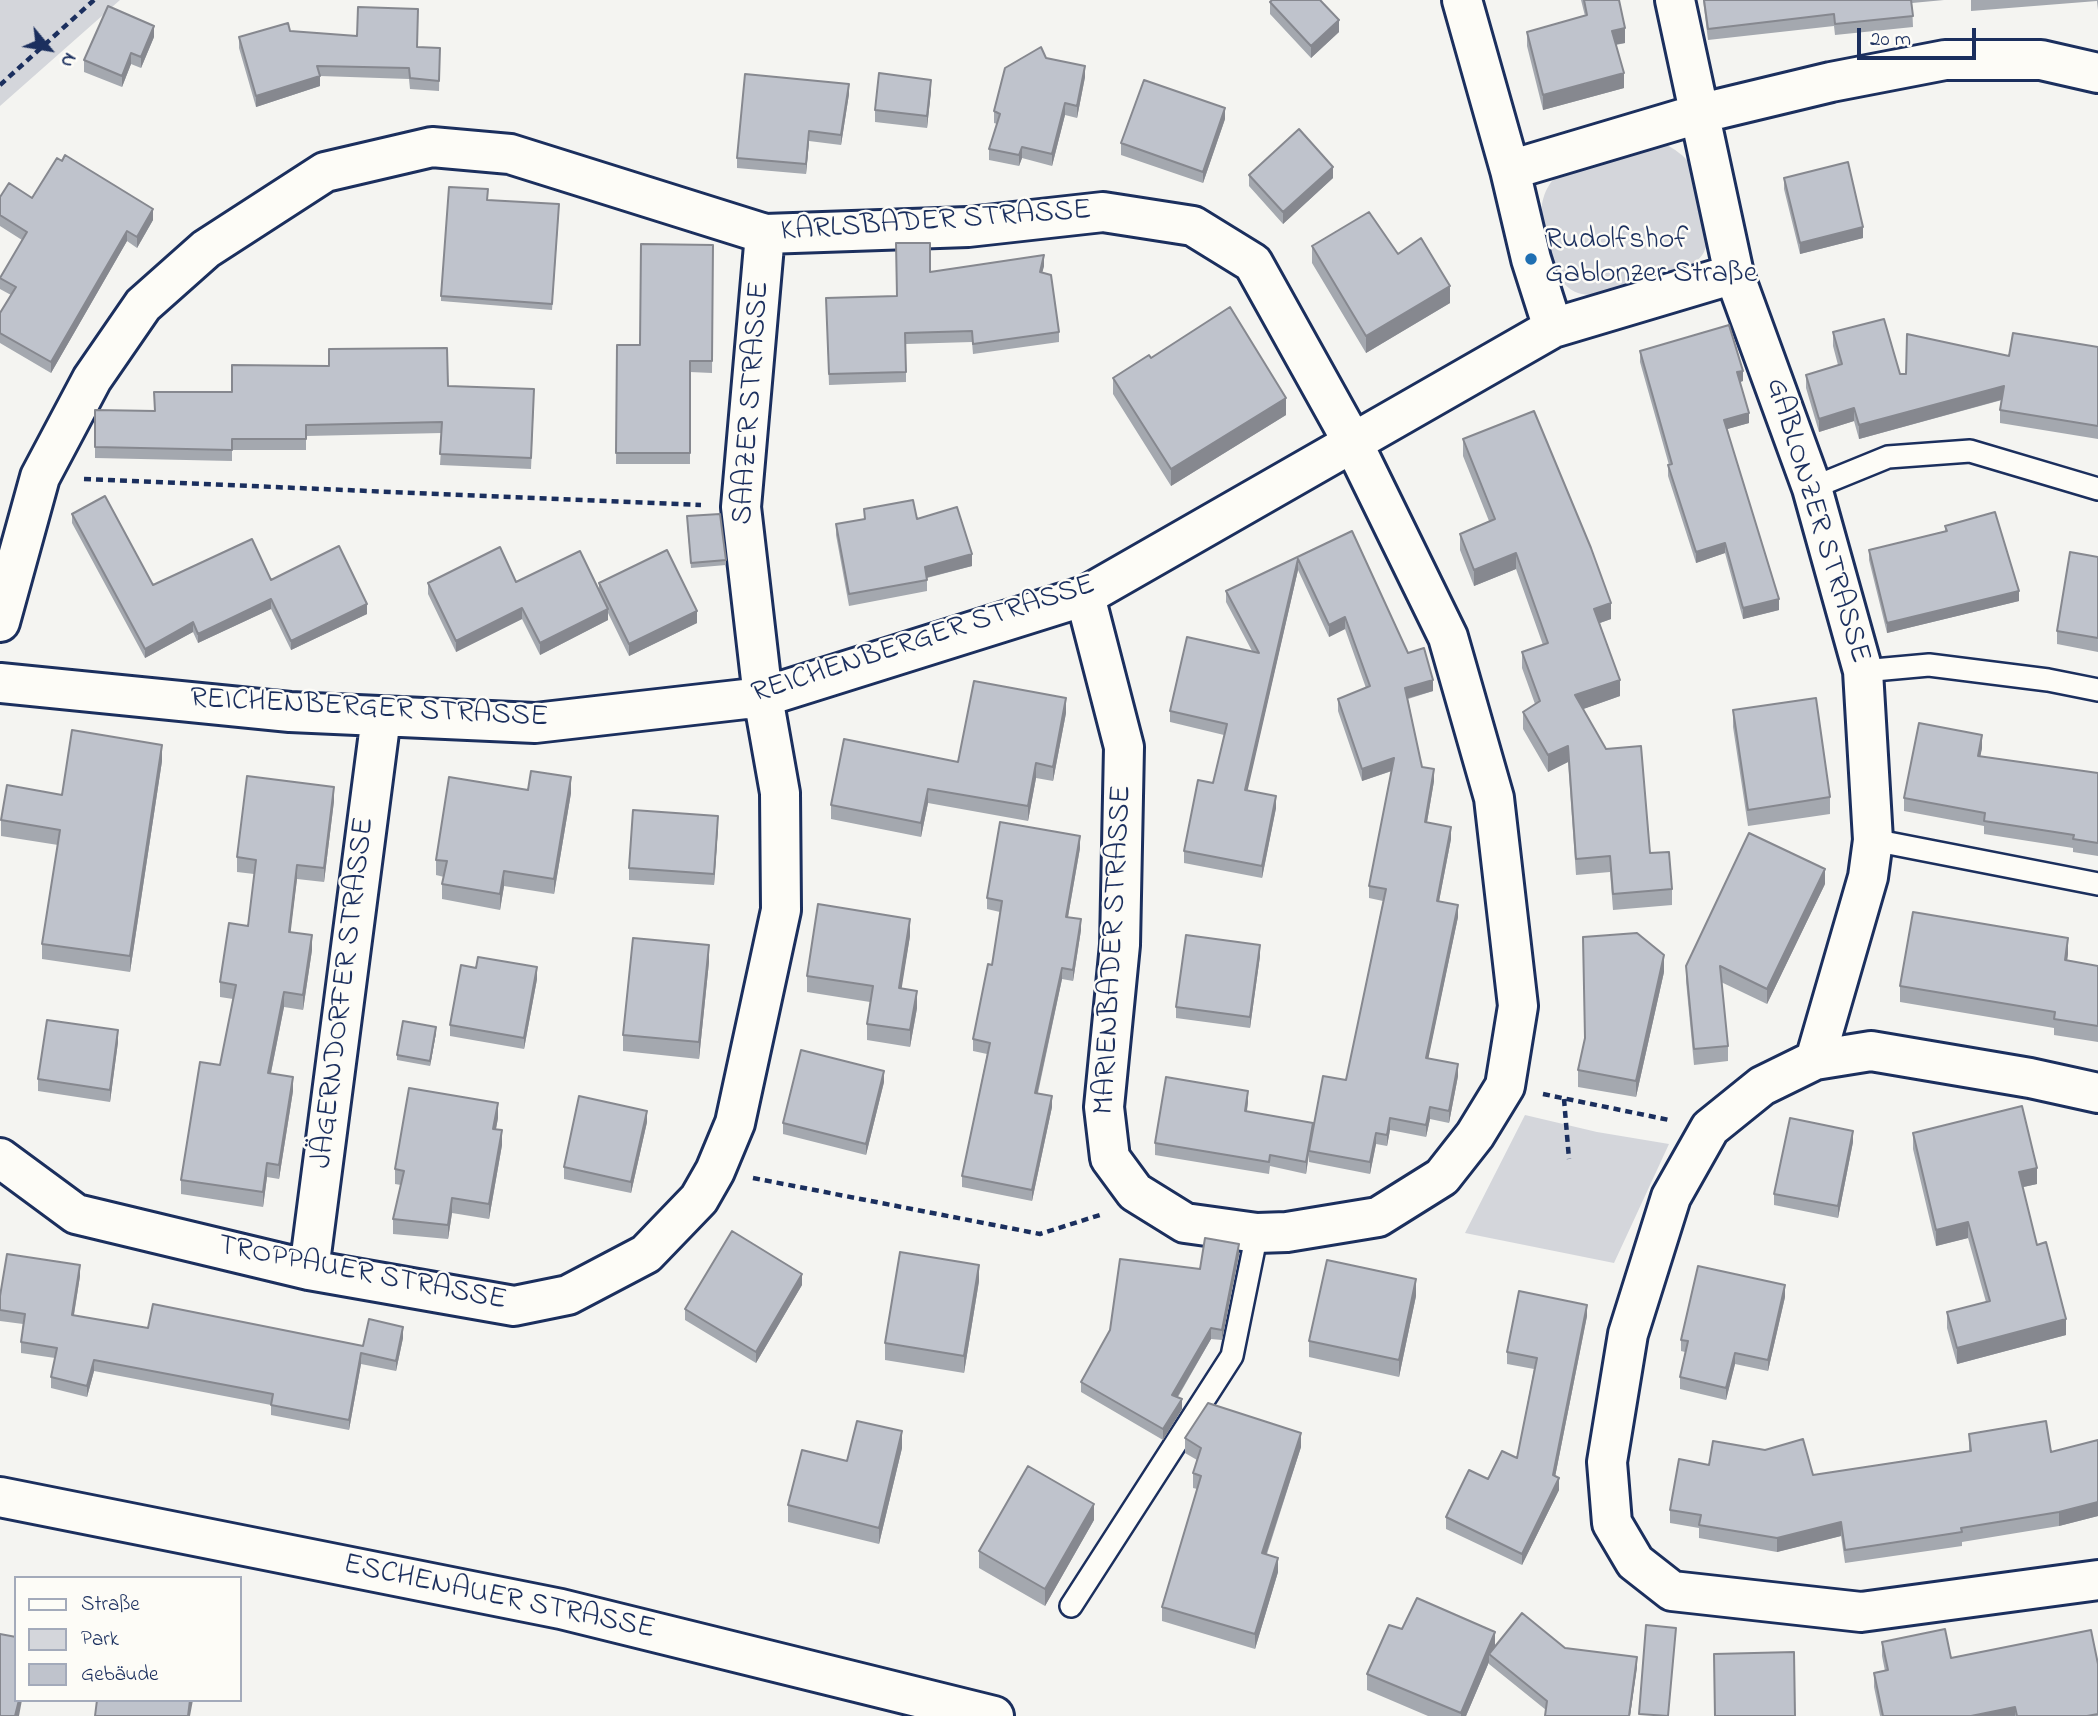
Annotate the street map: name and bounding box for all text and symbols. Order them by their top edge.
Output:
north arrow [14,14,84,84]
scale bar [1860,14,1979,58]
text: 20 m [1870,25,1911,55]
text: N [53,47,83,72]
street label: KARLSBADER STRASSE [780,194,1092,252]
place label: Rudolfshof Gablonzer Straße [1545,224,1757,294]
marker: Rudolfshof Gablonzer Straße [1523,251,1539,267]
street label: SAAZER STRASSE [727,280,779,526]
street label: GABLONZER STRASSE [1756,374,1876,668]
street label: REICHENBERGER STRASSE [748,568,1100,714]
street label: REICHENBERGER STRASSE [189,683,549,737]
street label: MARIENBADER STRASSE [1088,784,1142,1116]
street label: JÄGERNDORFER STRASSE [306,815,384,1171]
street label: TROPPAUER STRASSE [215,1229,509,1321]
street label: ESCHENAUER STRASSE [340,1548,658,1650]
legend [14,1576,242,1702]
text: Straße [81,1590,140,1620]
text: Park [81,1625,119,1655]
text: Gebäude [81,1660,158,1690]

